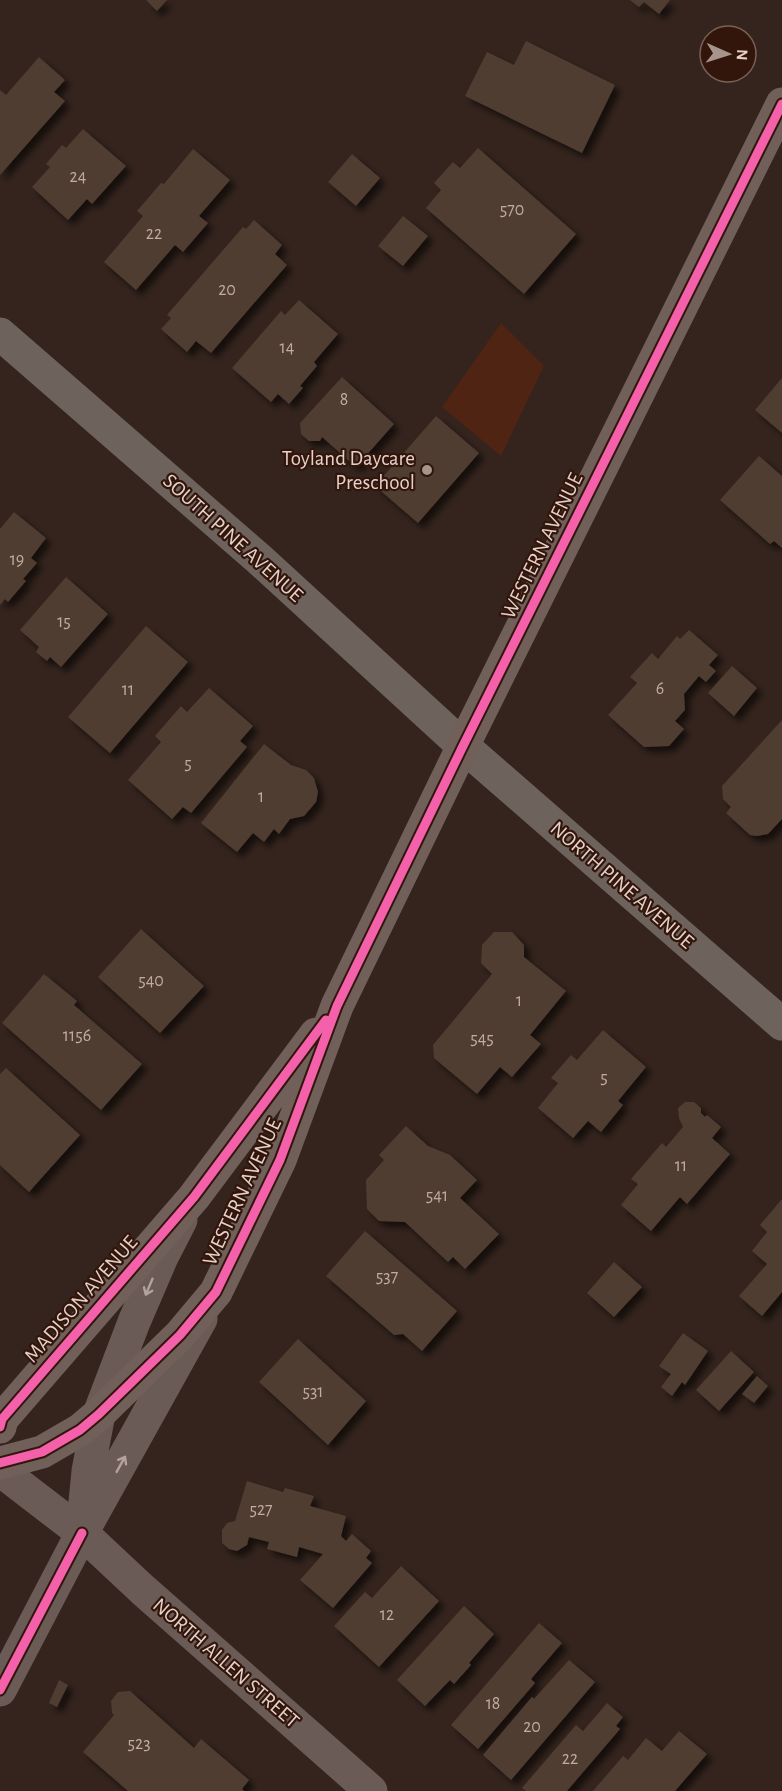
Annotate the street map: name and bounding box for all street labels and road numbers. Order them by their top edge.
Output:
street label: SOUTH PINE AVENUE [159,470,307,606]
street label: WESTERN AVENUE [498,470,586,622]
street label: NORTH PINE AVENUE [546,817,698,953]
street label: WESTERN AVENUE [199,1115,285,1269]
street label: MADISON AVENUE [21,1232,141,1366]
street label: NORTH ALLEN STREET [149,1594,303,1732]

